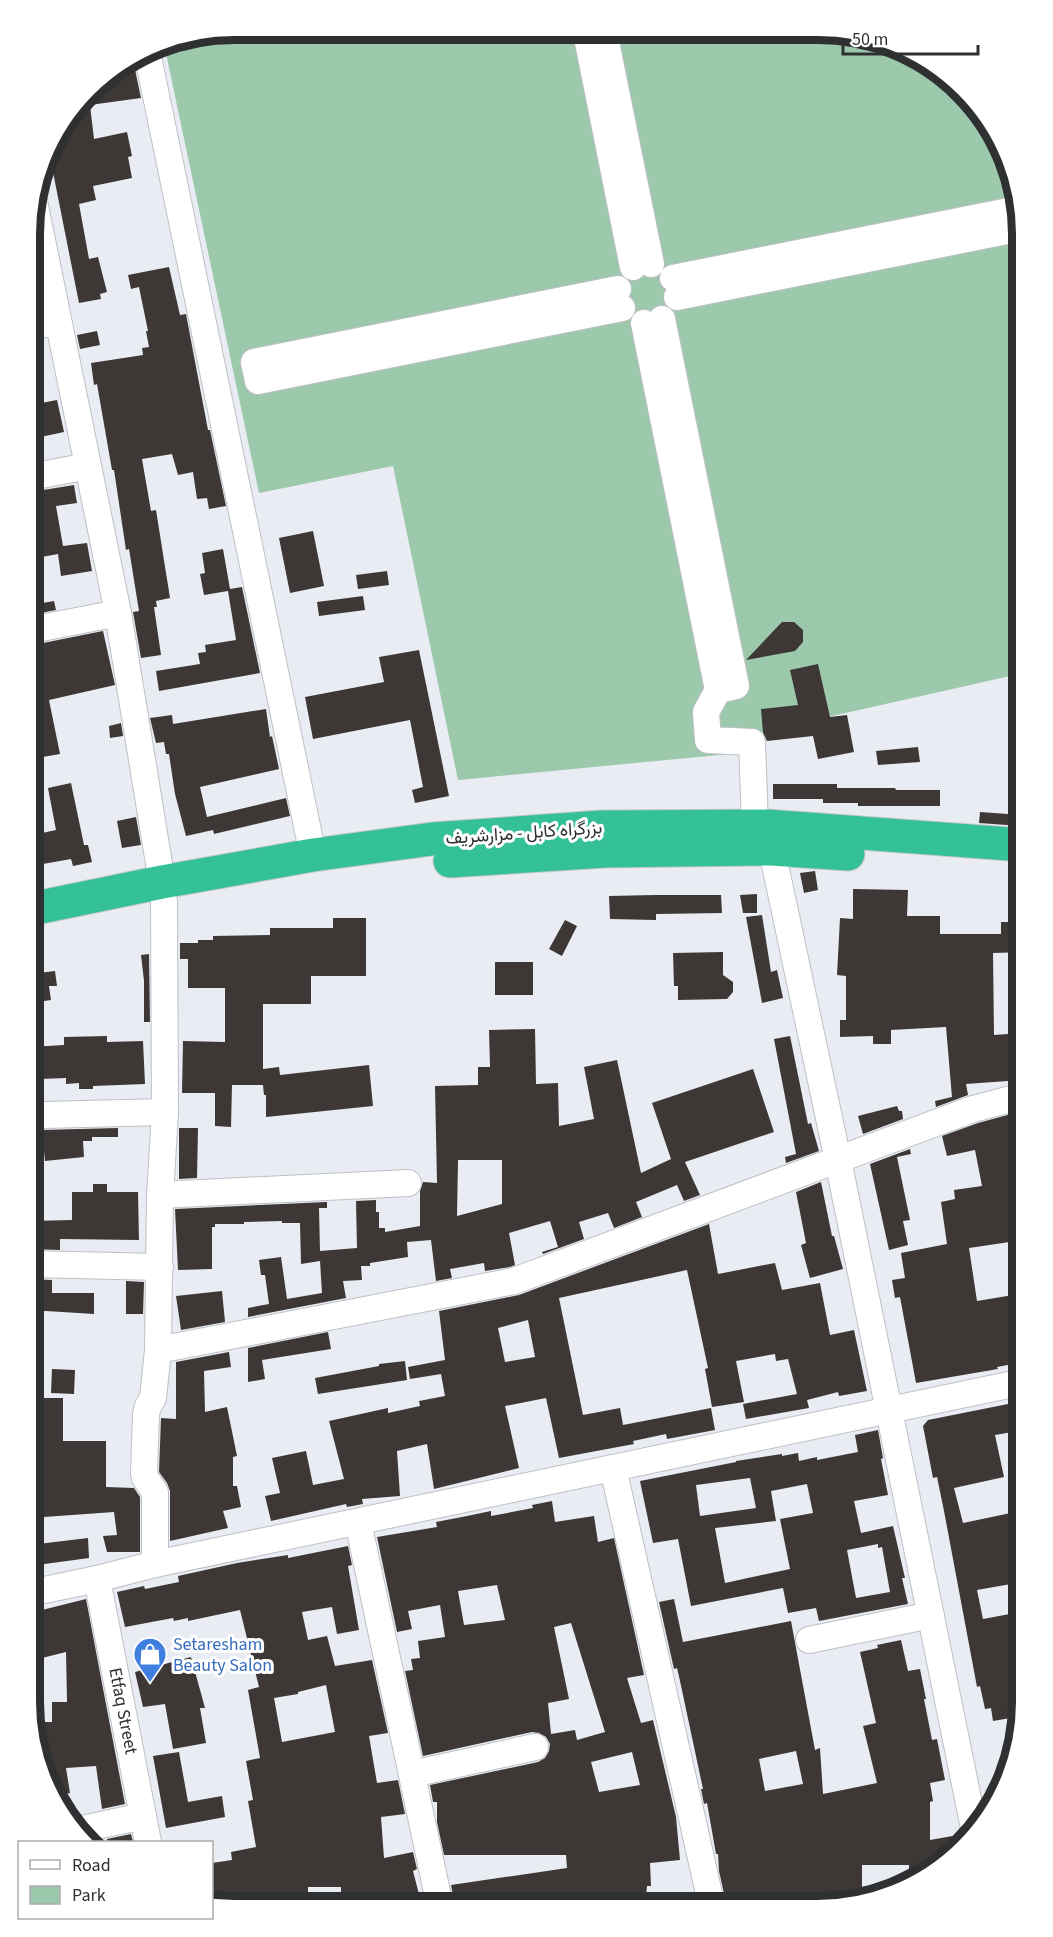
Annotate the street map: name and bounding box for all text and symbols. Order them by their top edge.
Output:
scale bar [843,18,978,56]
text: 50 m [852,27,888,52]
street label: بزرگراه کابل - مزارشریف [445,815,603,851]
place label: Setaresham Beauty Salon [173,1632,272,1678]
shop icon: Setaresham Beauty Salon [132,1636,168,1683]
street label: Etfaq Street [102,1666,144,1756]
legend [18,1841,213,1919]
text: Road [72,1853,111,1878]
text: Park [72,1883,106,1908]

